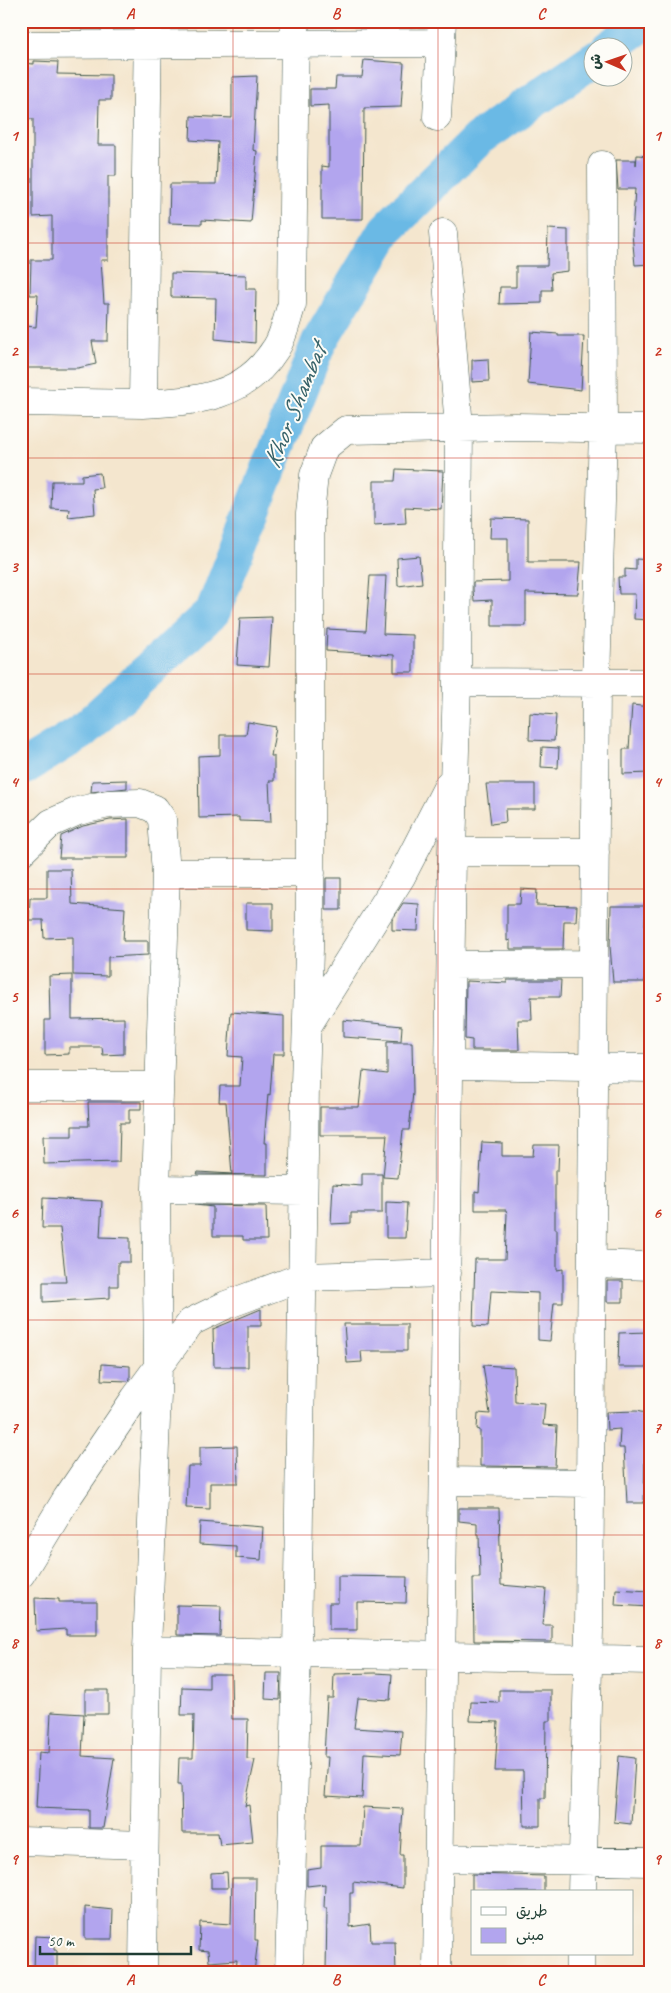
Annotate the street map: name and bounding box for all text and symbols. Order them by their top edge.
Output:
text: A [126,4,136,24]
text: B [332,4,342,24]
text: C [537,4,547,24]
north arrow [584,38,634,88]
text: ش [587,54,604,70]
text: 1 [10,126,19,146]
text: 1 [653,126,662,146]
water label: Khor Shambat [255,334,337,473]
text: 2 [10,341,19,361]
text: 2 [653,341,662,361]
text: 3 [10,557,19,577]
text: 3 [653,557,662,577]
text: 4 [10,772,19,792]
text: 4 [653,772,662,792]
text: 5 [11,987,20,1007]
text: 5 [654,987,663,1007]
text: 6 [10,1203,19,1223]
text: 6 [653,1203,662,1223]
text: 7 [10,1418,19,1438]
text: 7 [653,1418,662,1438]
text: 8 [10,1633,19,1653]
text: 8 [653,1633,662,1653]
text: 9 [10,1849,19,1869]
text: 9 [653,1849,662,1869]
legend [471,1890,634,1956]
text: طريق [516,1902,548,1921]
scale bar [40,1923,191,1955]
text: مبنى [516,1926,544,1945]
text: 50 m [48,1932,75,1951]
text: A [126,1970,136,1990]
text: B [332,1970,342,1990]
text: C [537,1970,547,1990]

